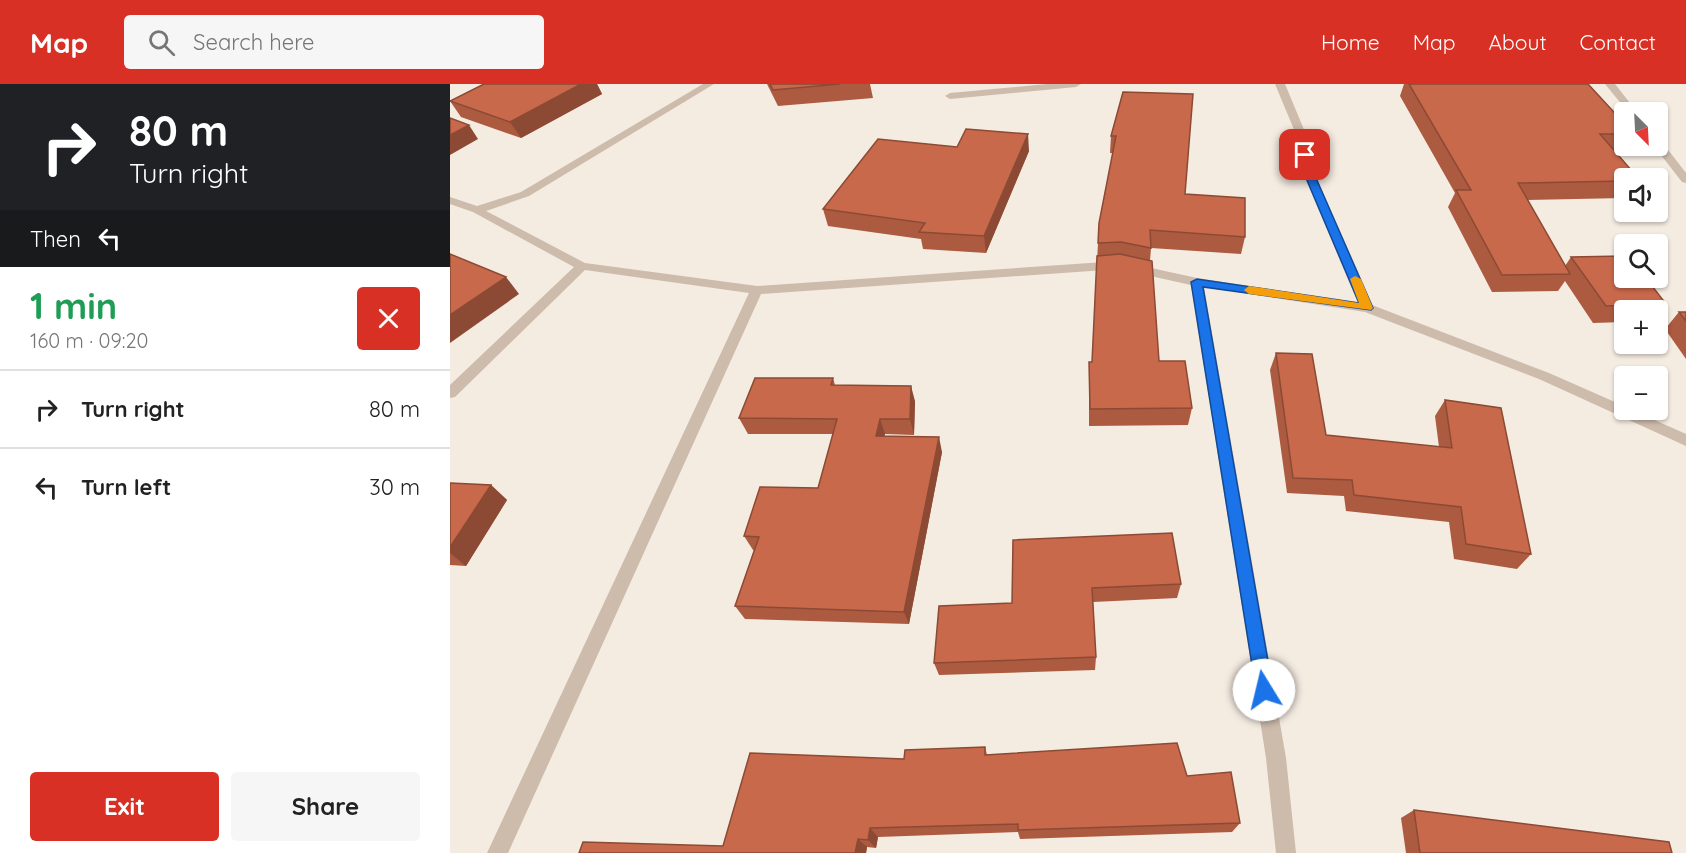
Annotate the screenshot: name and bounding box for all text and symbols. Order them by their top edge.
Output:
search box [124,15,544,69]
text: Map [30,25,88,60]
icon: search [145,26,178,59]
text: Search here [193,28,315,56]
text: Home [1321,29,1380,55]
text: Map [1413,29,1456,55]
text: About [1489,29,1547,55]
text: Contact [1580,29,1656,55]
north arrow [1614,102,1668,156]
map controls [1614,102,1668,420]
text: 80 m [129,104,228,157]
icon: right [30,108,108,186]
pin [1279,129,1330,180]
icon: arrive [1288,138,1321,171]
text: Turn right [129,156,248,190]
button: sound [1614,168,1668,222]
icon: left [93,222,126,255]
text: Then [30,225,81,253]
button: search [1614,234,1668,288]
text: 1 min [30,283,117,328]
button: close [357,287,420,350]
button: + [1614,300,1668,354]
text: 160 m · 09:20 [30,328,148,353]
button: − [1614,366,1668,420]
icon: right [30,393,63,426]
text: Turn right [81,395,185,423]
text: 80 m [369,395,420,423]
icon: left [30,471,63,504]
text: Turn left [81,473,171,501]
text: 30 m [369,473,420,501]
position arrow [1232,658,1296,722]
button: Exit [30,772,219,841]
button: Share [231,772,420,841]

